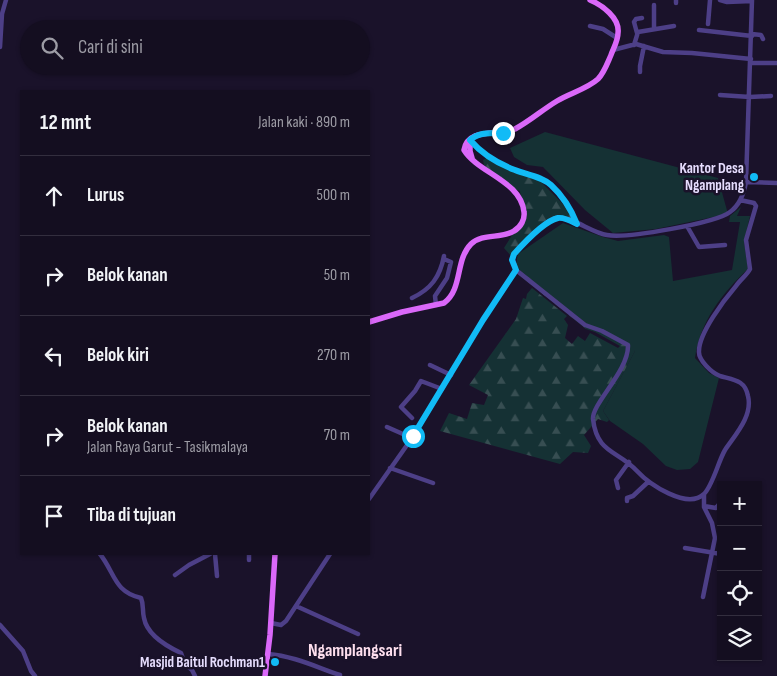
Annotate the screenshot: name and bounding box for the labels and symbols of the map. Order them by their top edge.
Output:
route end [492,122,515,145]
place label: Kantor Desa Ngamplang [679,159,745,195]
marker: Kantor Desa Ngamplang [748,171,760,183]
route start [402,425,425,448]
district label: Ngamplangsari [308,640,402,661]
place label: Masjid Baitul Rochman1 [140,653,265,672]
marker: Masjid Baitul Rochman1 [269,656,281,668]

